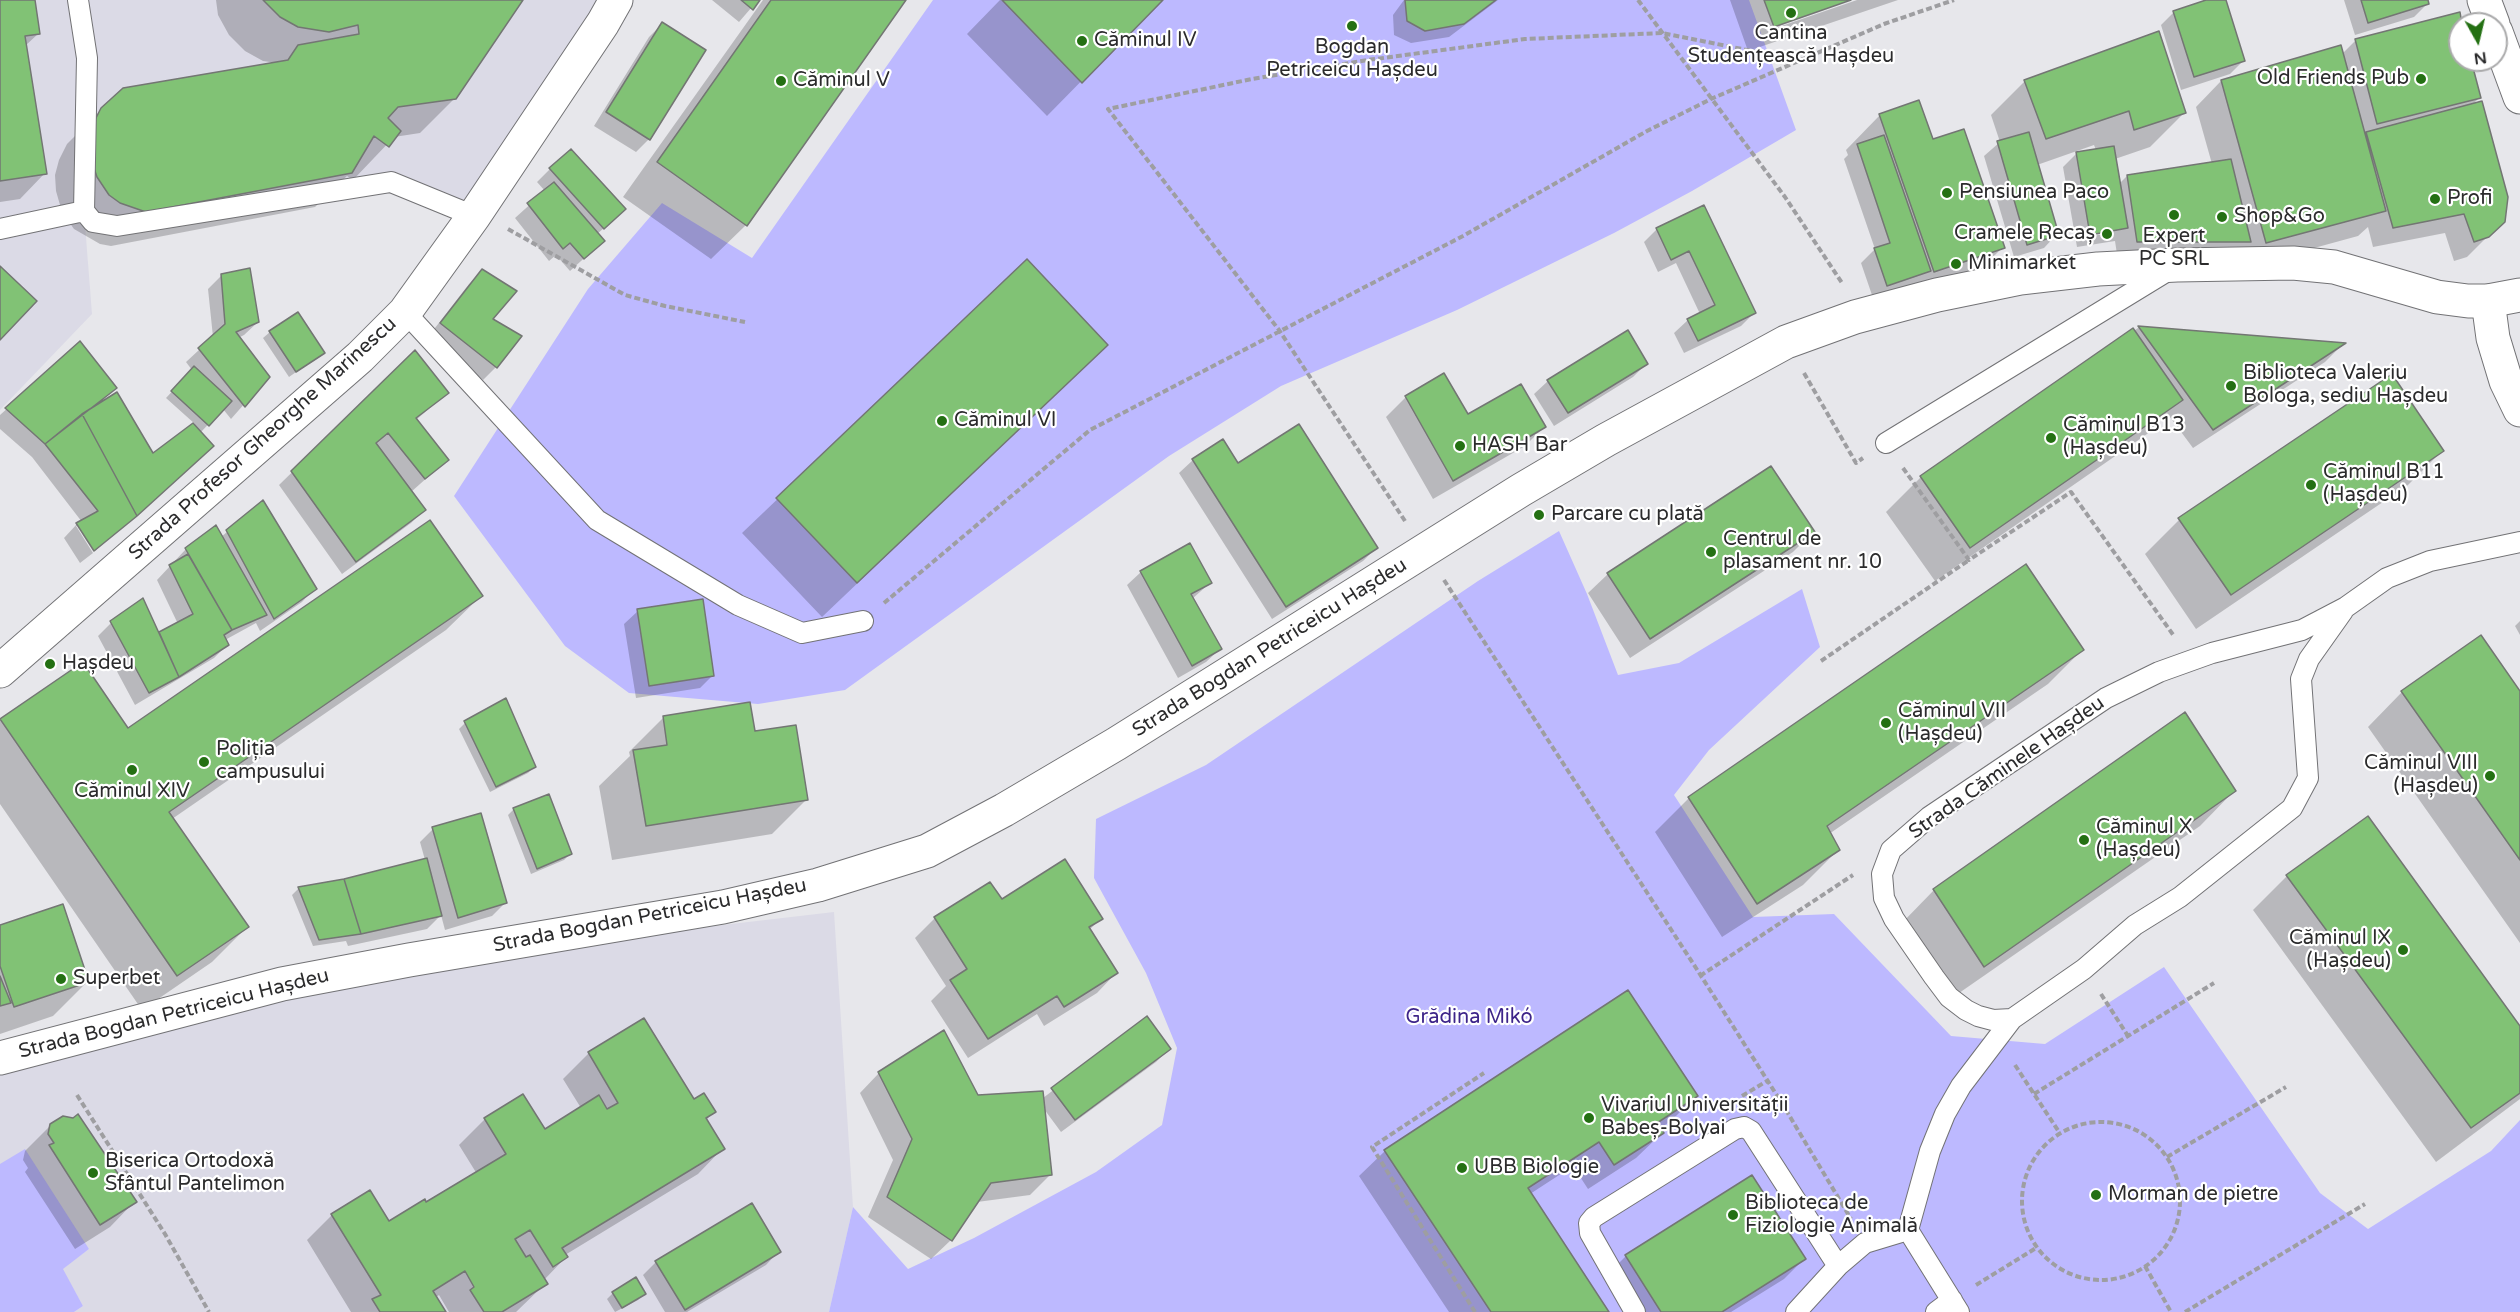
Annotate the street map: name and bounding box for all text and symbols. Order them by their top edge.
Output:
marker: Cantina Studențească Hașdeu [1784,6,1798,20]
north arrow [2448,12,2508,72]
marker: Bogdan Petriceicu Hașdeu [1345,19,1359,33]
place label: Cantina Studențească Hașdeu [1688,22,1894,69]
place label: Căminul IV [1094,29,1197,53]
marker: Căminul IV [1075,34,1089,48]
place label: Bogdan Petriceicu Hașdeu [1266,36,1438,83]
text: N [2472,47,2488,69]
place label: Old Friends Pub [2257,67,2409,91]
place label: Căminul V [793,69,890,93]
marker: Old Friends Pub [2414,72,2428,86]
marker: Căminul V [774,74,788,88]
place label: Pensiunea Paco [1959,181,2109,205]
marker: Pensiunea Paco [1940,186,1954,200]
place label: Profi [2447,187,2492,211]
marker: Profi [2428,192,2442,206]
place label: Shop&Go [2234,205,2325,229]
marker: Expert PC SRL [2167,208,2181,222]
marker: Shop&Go [2215,210,2229,224]
place label: Cramele Recaș [1954,222,2095,246]
place label: Expert PC SRL [2139,225,2209,272]
marker: Cramele Recaș [2100,227,2114,241]
place label: Minimarket [1968,252,2076,276]
marker: Minimarket [1949,257,1963,271]
street label: Strada Profesor Gheorghe Marinescu [124,312,402,566]
place label: Biblioteca Valeriu Bologa, sediu Hașdeu [2243,362,2448,409]
marker: Biblioteca Valeriu Bologa, sediu Hașdeu [2224,379,2238,393]
place label: Căminul VI [954,409,1057,433]
marker: Căminul VI [935,414,949,428]
place label: Căminul B13 (Hașdeu) [2063,414,2185,461]
marker: Căminul B13 (Hașdeu) [2044,431,2058,445]
place label: HASH Bar [1472,434,1567,458]
marker: HASH Bar [1453,439,1467,453]
place label: Căminul B11 (Hașdeu) [2323,461,2445,508]
marker: Căminul B11 (Hașdeu) [2304,478,2318,492]
place label: Parcare cu plată [1551,503,1704,527]
marker: Parcare cu plată [1532,508,1546,522]
place label: Centrul de plasament nr. 10 [1723,528,1882,575]
marker: Centrul de plasament nr. 10 [1704,545,1718,559]
street label: Strada Bogdan Petriceicu Hașdeu [1128,553,1412,743]
place label: Hașdeu [62,652,134,676]
marker: Hașdeu [43,657,57,671]
street label: Strada Căminele Hașdeu [1905,691,2109,845]
place label: Căminul VII (Hașdeu) [1898,700,2006,747]
marker: Căminul VII (Hașdeu) [1879,716,1893,730]
place label: Poliția campusului [216,738,325,785]
place label: Căminul VIII (Hașdeu) [2364,752,2478,799]
marker: Poliția campusului [197,755,211,769]
marker: Căminul XIV [125,763,139,777]
marker: Căminul VIII (Hașdeu) [2483,769,2497,783]
place label: Căminul XIV [74,780,190,804]
place label: Căminul X (Hașdeu) [2096,816,2192,863]
marker: Căminul X (Hașdeu) [2077,833,2091,847]
street label: Strada Bogdan Petriceicu Hașdeu [491,874,809,958]
place label: Căminul IX (Hașdeu) [2289,927,2391,974]
marker: Căminul IX (Hașdeu) [2396,943,2410,957]
street label: Strada Bogdan Petriceicu Hașdeu [16,964,332,1064]
place label: Superbet [73,967,160,991]
marker: Superbet [54,972,68,986]
park label: Grădina Mikó [1405,1006,1533,1030]
place label: Vivariul Universității Babeș-Bolyai [1601,1094,1789,1141]
marker: Vivariul Universității Babeș-Bolyai [1582,1111,1596,1125]
place label: Biserica Ortodoxă Sfântul Pantelimon [105,1150,285,1197]
place label: UBB Biologie [1474,1156,1599,1180]
marker: UBB Biologie [1455,1161,1469,1175]
marker: Biserica Ortodoxă Sfântul Pantelimon [86,1166,100,1180]
place label: Morman de pietre [2108,1183,2278,1207]
marker: Morman de pietre [2089,1188,2103,1202]
place label: Biblioteca de Fiziologie Animală [1745,1192,1918,1239]
marker: Biblioteca de Fiziologie Animală [1726,1208,1740,1222]

